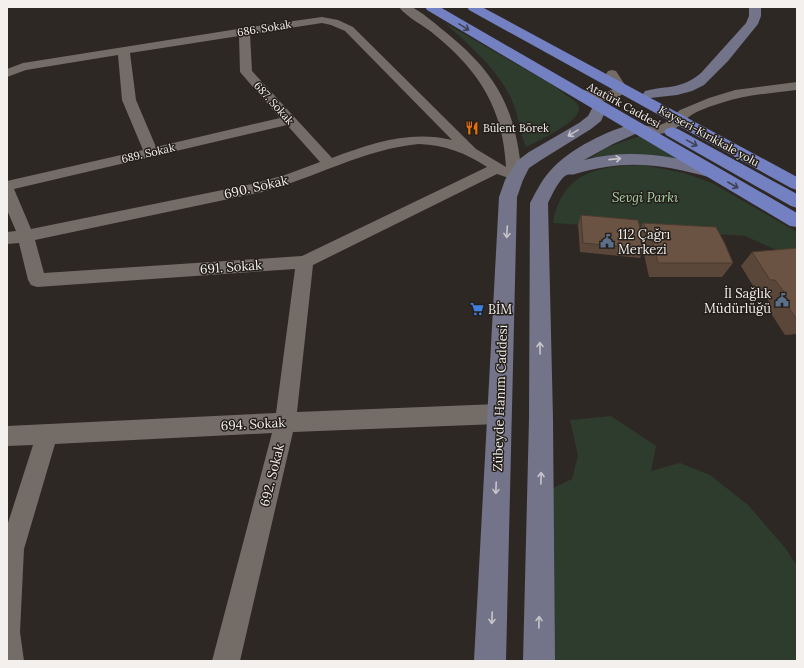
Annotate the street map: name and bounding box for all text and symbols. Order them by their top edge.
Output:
street label: 686. Sokak [236,17,292,39]
one-way arrow [458,24,470,32]
street label: 687. Sokak [251,79,297,127]
street label: Atatürk Caddesi [584,79,663,131]
street label: Kayseri-Kırıkkale yolu [656,103,762,170]
restaurant icon: Bülent Börek [464,120,480,136]
place label: Bülent Börek [483,121,549,135]
one-way arrow [567,129,579,137]
street label: 689. Sokak [120,140,176,166]
one-way arrow [686,140,698,148]
one-way arrow [608,156,621,163]
street label: 690. Sokak [222,171,290,203]
one-way arrow [727,181,739,189]
park label: Sevgi Parkı [612,189,679,206]
one-way arrow [503,225,510,238]
place label: 112 Çağrı Merkezi [618,226,670,258]
public building icon: 112 Çağrı Merkezi [599,233,615,249]
street label: 691. Sokak [199,256,263,278]
place label: İl Sağlık Müdürlüğü [704,285,771,317]
public building icon: İl Sağlık Müdürlüğü [774,292,790,308]
supermarket icon: BİM [469,301,485,317]
place label: BİM [488,301,512,318]
street label: Zübeyde Hanım Caddesi [489,324,511,472]
one-way arrow [536,342,544,355]
street label: 694. Sokak [220,414,286,434]
street label: 692. Sokak [256,442,288,508]
one-way arrow [537,472,545,485]
one-way arrow [492,481,500,494]
one-way arrow [488,611,495,624]
one-way arrow [536,616,543,629]

